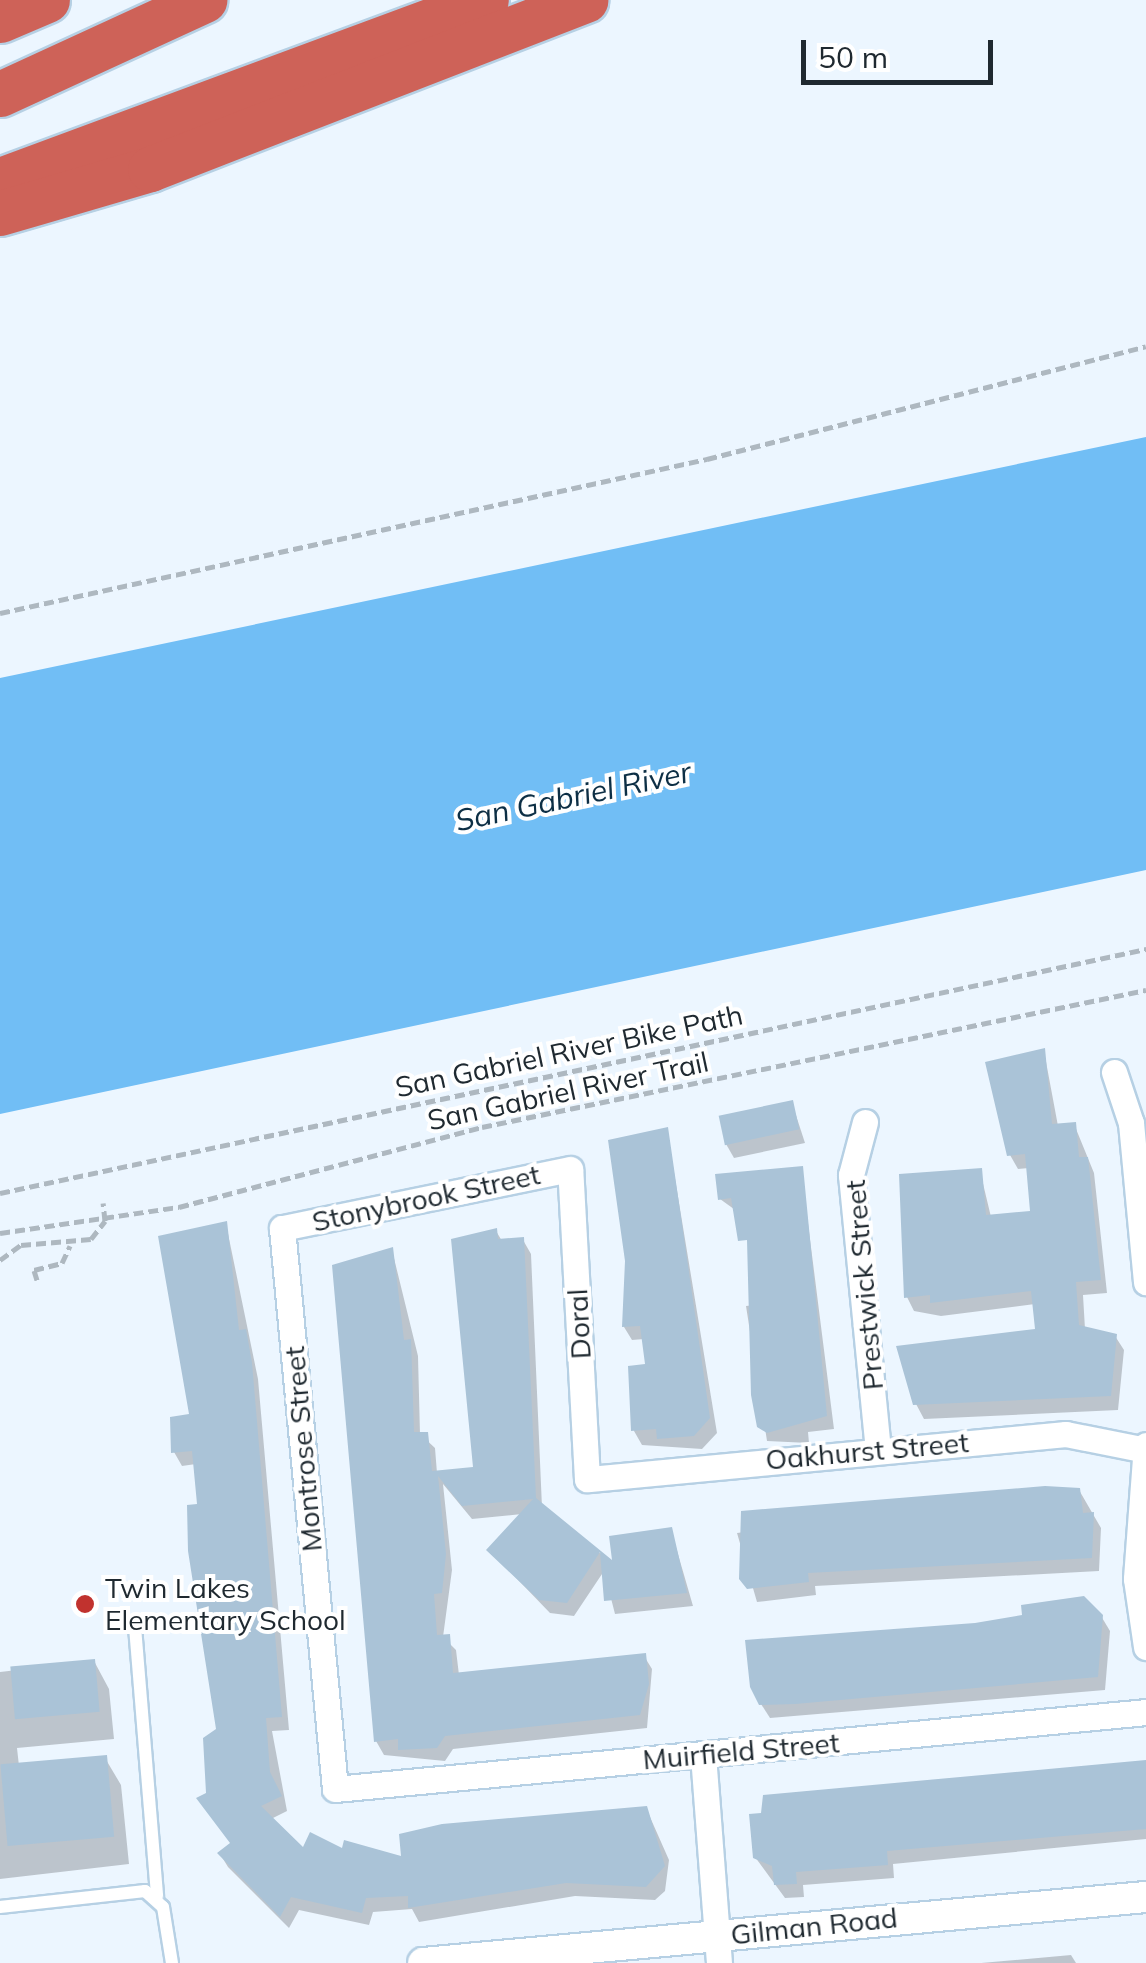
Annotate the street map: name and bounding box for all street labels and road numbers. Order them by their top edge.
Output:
street label: San Gabriel River Bike Path [392,998,746,1104]
street label: San Gabriel River Trail [424,1045,712,1137]
street label: Stonybrook Street [309,1157,543,1239]
street label: Prestwick Street [838,1178,890,1392]
street label: Doral [560,1288,598,1360]
street label: Montrose Street [277,1345,329,1553]
street label: Oakhurst Street [764,1425,970,1477]
street label: Muirfield Street [641,1726,841,1776]
street label: Gilman Road [729,1901,899,1951]

